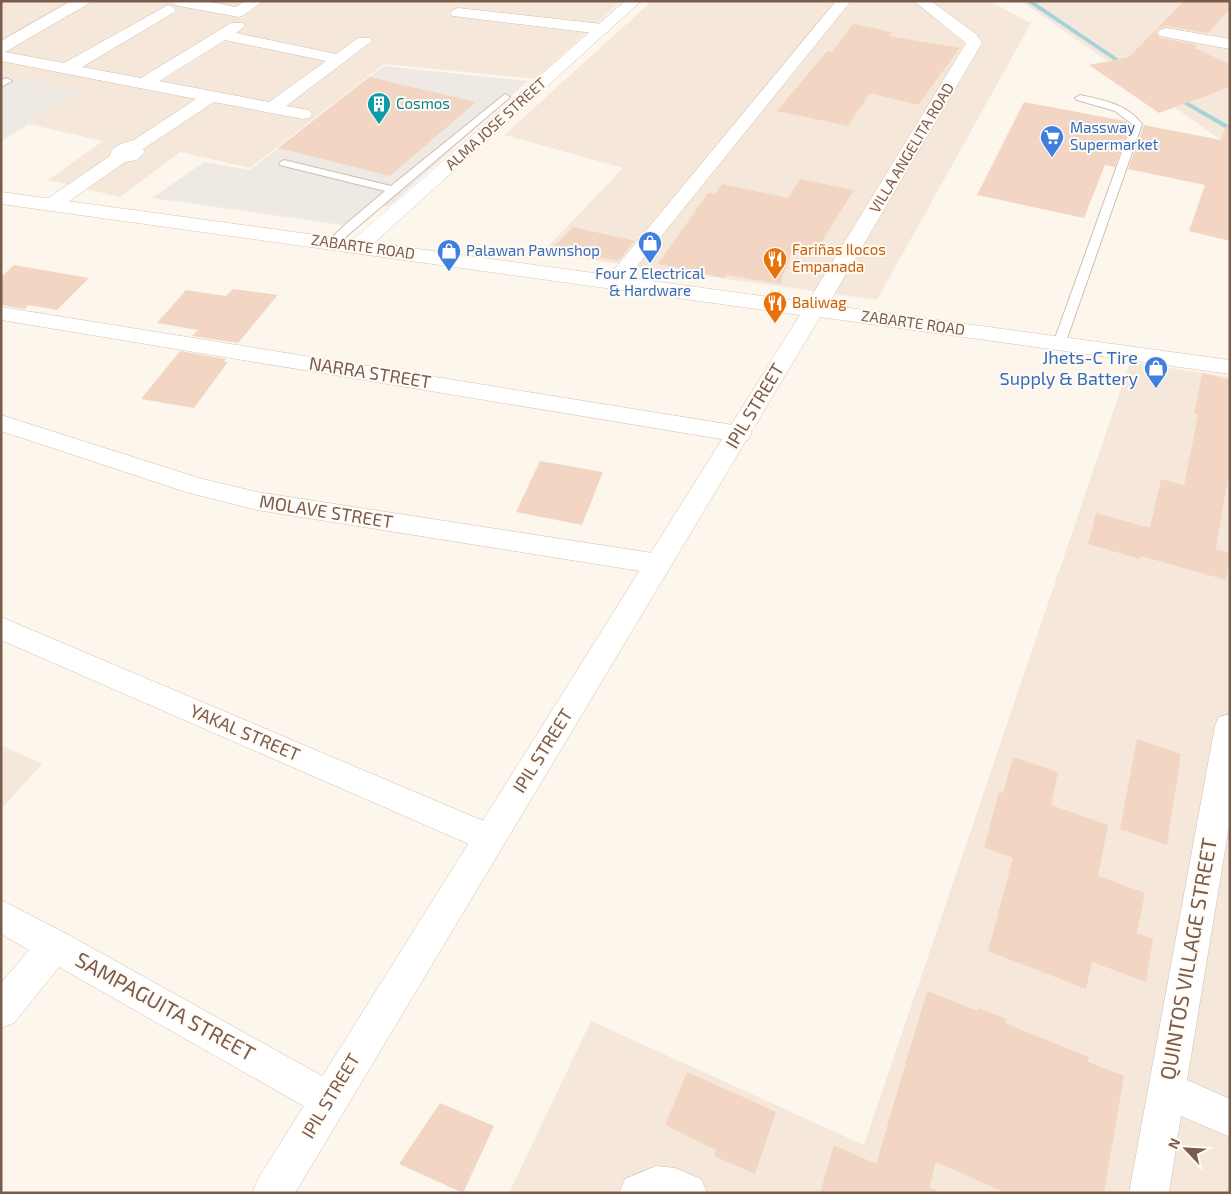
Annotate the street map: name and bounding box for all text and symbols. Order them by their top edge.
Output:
street label: ALMA JOSE STREET [441,73,550,173]
street label: VILLA ANGELITA ROAD [865,79,957,216]
building icon: Cosmos [366,91,392,125]
place label: Cosmos [396,94,450,112]
place label: Massway Supermarket [1070,118,1159,153]
supermarket icon: Massway Supermarket [1039,124,1065,158]
street label: ZABARTE ROAD [310,230,416,262]
shop icon: Four Z Electrical & Hardware [637,230,663,264]
shop icon: Palawan Pawnshop [436,238,462,272]
place label: Fariñas Ilocos Empanada [792,240,886,275]
place label: Palawan Pawnshop [466,241,600,259]
restaurant icon: Fariñas Ilocos Empanada [762,246,788,280]
place label: Four Z Electrical & Hardware [595,264,705,299]
restaurant icon: Baliwag [762,290,788,324]
place label: Baliwag [792,293,847,311]
street label: ZABARTE ROAD [860,306,966,338]
place label: Jhets-C Tire Supply & Battery [1000,346,1138,389]
street label: NARRA STREET [308,352,433,393]
shop icon: Jhets-C Tire Supply & Battery [1143,355,1169,389]
street label: IPIL STREET [720,359,788,452]
street label: MOLAVE STREET [258,490,395,533]
street label: YAKAL STREET [187,699,304,765]
street label: IPIL STREET [508,704,577,797]
street label: QUINTOS VILLAGE STREET [1154,836,1222,1082]
street label: SAMPAGUITA STREET [72,946,260,1065]
street label: IPIL STREET [296,1049,364,1142]
north arrow [1161,1124,1211,1174]
text: N [1164,1135,1184,1151]

